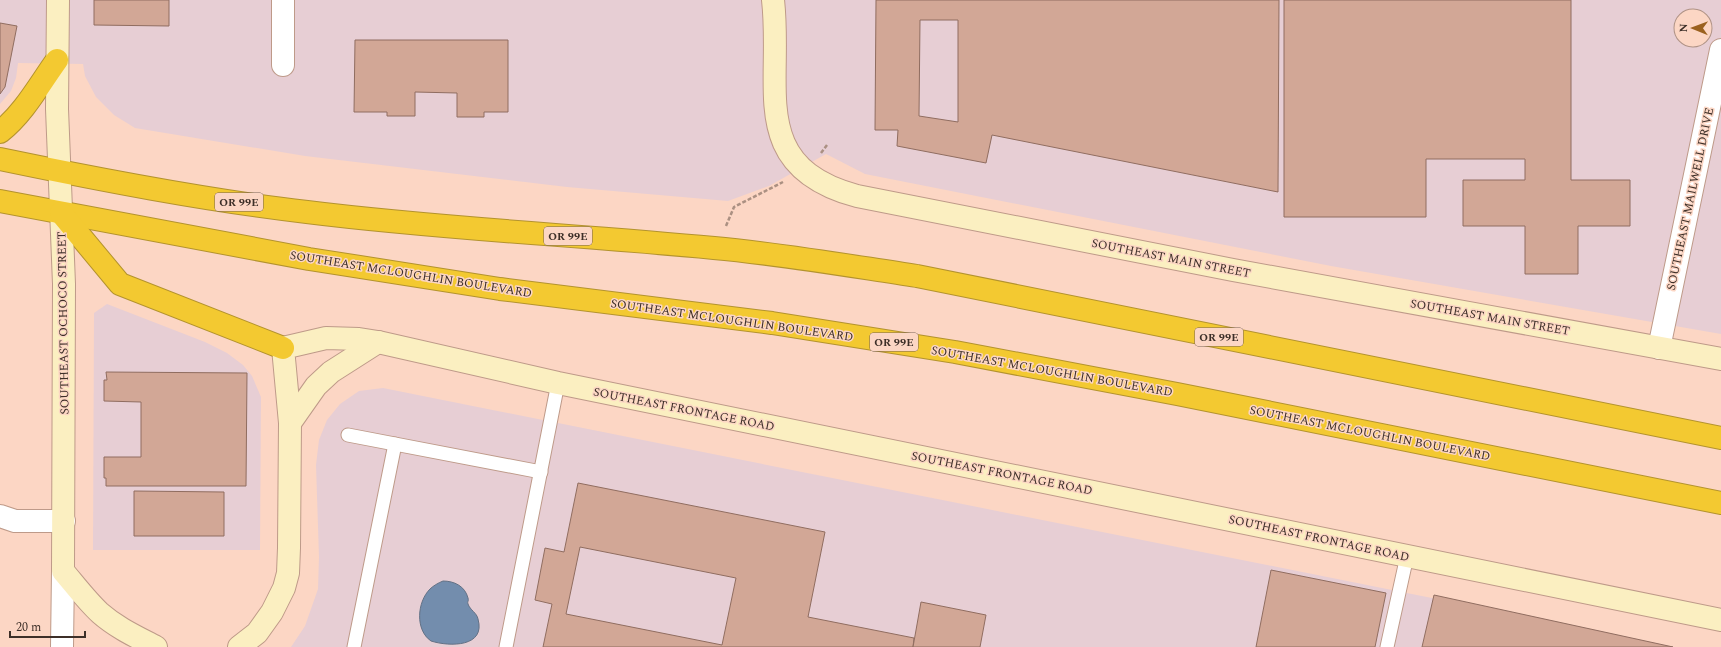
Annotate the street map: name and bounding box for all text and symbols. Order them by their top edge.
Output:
north arrow [1673,8,1713,48]
text: N [1675,23,1692,32]
street label: SOUTHEAST MAILWELL DRIVE [1662,106,1719,292]
road number: OR 99E [215,193,263,211]
road number: OR 99E [544,227,592,245]
street label: SOUTHEAST OCHOCO STREET [52,231,75,415]
street label: SOUTHEAST MAIN STREET [1090,234,1252,283]
street label: SOUTHEAST MCLOUGHLIN BOULEVARD [289,246,533,303]
street label: SOUTHEAST MCLOUGHLIN BOULEVARD [609,294,854,347]
street label: SOUTHEAST MAIN STREET [1409,294,1571,341]
road number: OR 99E [1195,328,1243,346]
road number: OR 99E [870,333,918,351]
street label: SOUTHEAST MCLOUGHLIN BOULEVARD [930,341,1174,402]
street label: SOUTHEAST FRONTAGE ROAD [592,383,776,436]
street label: SOUTHEAST MCLOUGHLIN BOULEVARD [1248,401,1492,466]
street label: SOUTHEAST FRONTAGE ROAD [910,447,1094,500]
street label: SOUTHEAST FRONTAGE ROAD [1227,510,1411,567]
scale bar [10,613,85,639]
text: 20 m [16,618,41,637]

